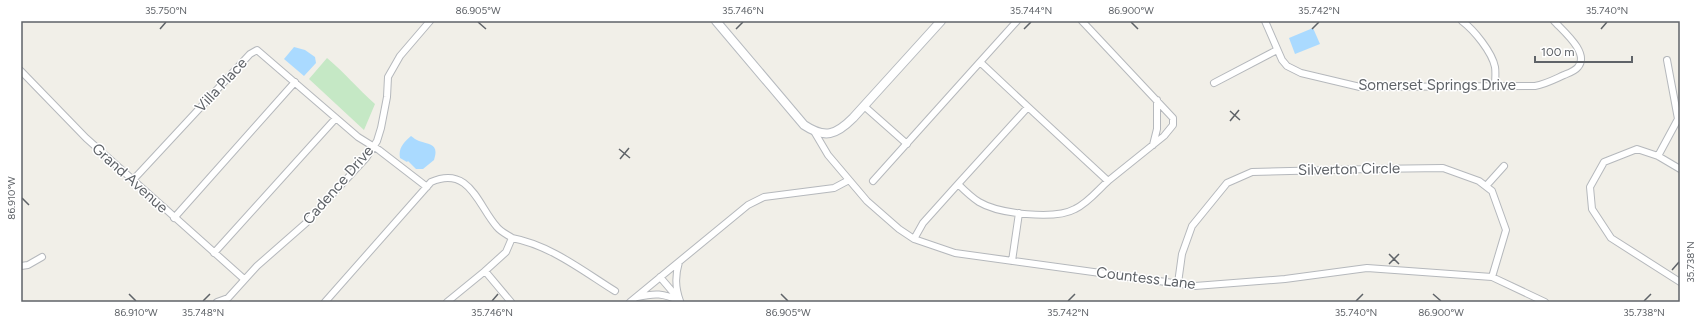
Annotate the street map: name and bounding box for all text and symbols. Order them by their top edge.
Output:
text: 35.750°N [145,4,187,17]
text: 86.905°W [456,4,501,17]
text: 35.746°N [722,4,764,17]
text: 35.744°N [1010,4,1052,17]
text: 86.900°W [1108,4,1154,17]
text: 35.742°N [1298,4,1340,17]
text: 35.740°N [1586,4,1628,17]
scale bar [1535,38,1632,64]
text: 100 m [1541,45,1575,59]
street label: Villa Place [191,54,251,116]
street label: Somerset Springs Drive [1358,76,1516,94]
street label: Grand Avenue [88,139,172,217]
street label: Cadence Drive [299,142,377,228]
street label: Silverton Circle [1298,159,1400,179]
text: 86.910°W [5,176,18,220]
text: 35.738°N [1684,241,1697,283]
street label: Countess Lane [1095,263,1197,293]
text: 86.910°W [114,306,158,319]
text: 35.748°N [182,306,224,319]
text: 35.746°N [471,306,513,319]
text: 86.905°W [766,306,811,319]
text: 35.742°N [1047,306,1089,319]
text: 35.740°N [1335,306,1377,319]
text: 86.900°W [1418,306,1464,319]
text: 35.738°N [1623,306,1665,319]

